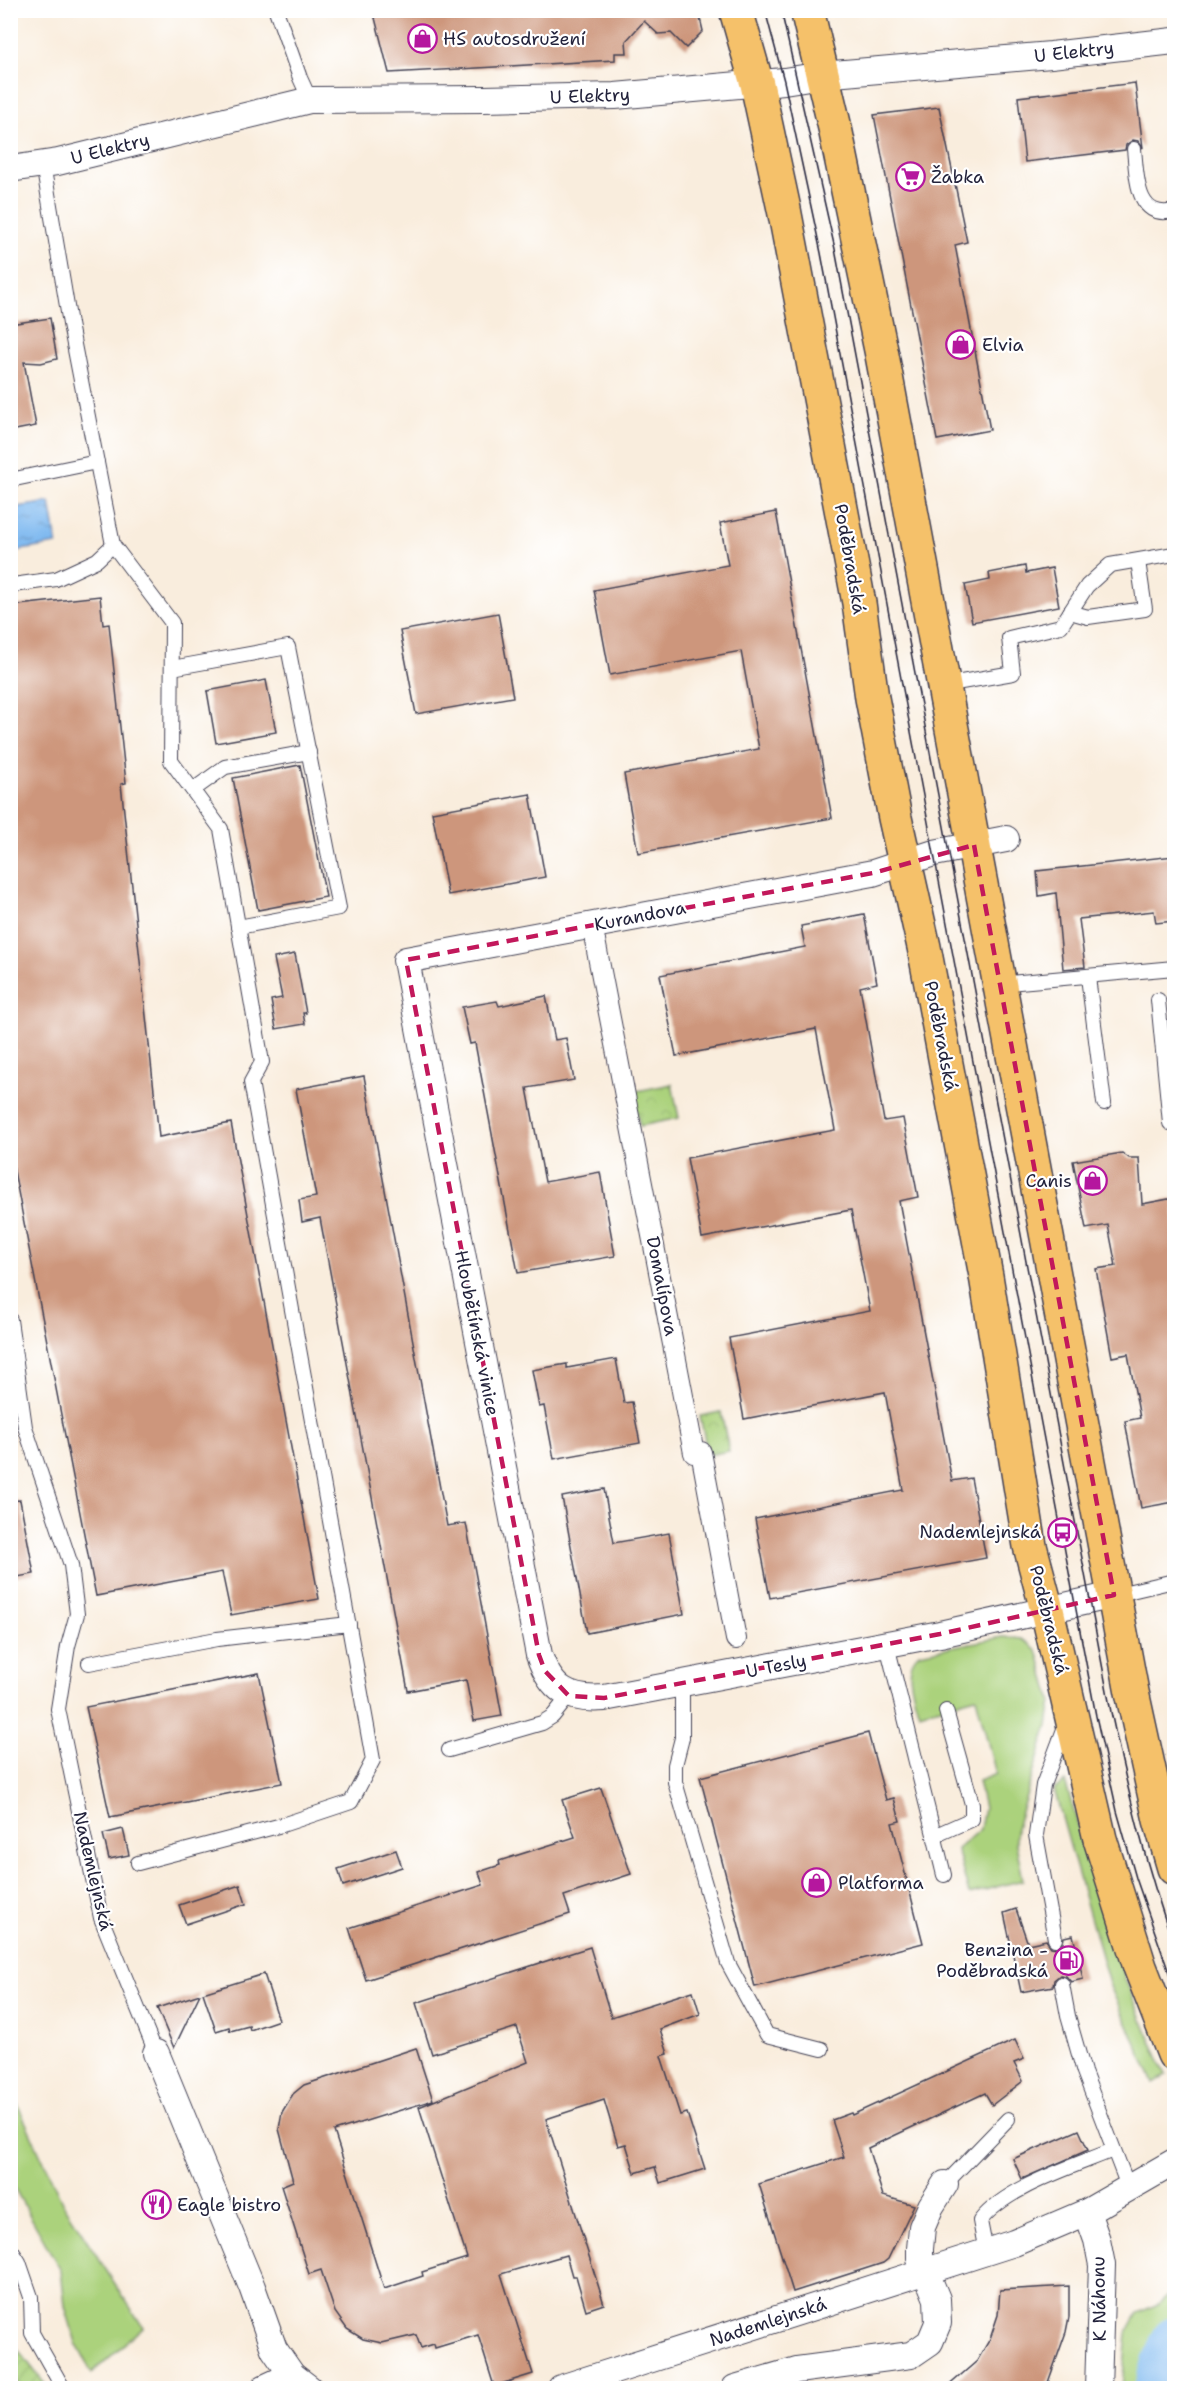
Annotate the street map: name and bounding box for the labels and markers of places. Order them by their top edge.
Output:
shop icon: HS autosdružení [406,23,438,55]
place label: HS autosdružení [443,27,586,51]
supermarket icon: Žabka [894,161,926,193]
place label: Žabka [931,165,984,189]
shop icon: Elvia [945,329,977,361]
place label: Elvia [982,333,1024,357]
shop icon: Canis [1077,1165,1109,1197]
place label: Canis [1025,1169,1072,1193]
bus stop icon: Nademlejnská [1046,1516,1078,1548]
place label: Nademlejnská [919,1520,1041,1544]
shop icon: Platforma [801,1867,833,1899]
place label: Platforma [838,1871,924,1895]
place label: Benzina - Poděbradská [936,1938,1048,1983]
fuel station icon: Benzina - Poděbradská [1053,1944,1085,1976]
restaurant icon: Eagle bistro [140,2189,172,2221]
place label: Eagle bistro [177,2193,281,2217]

